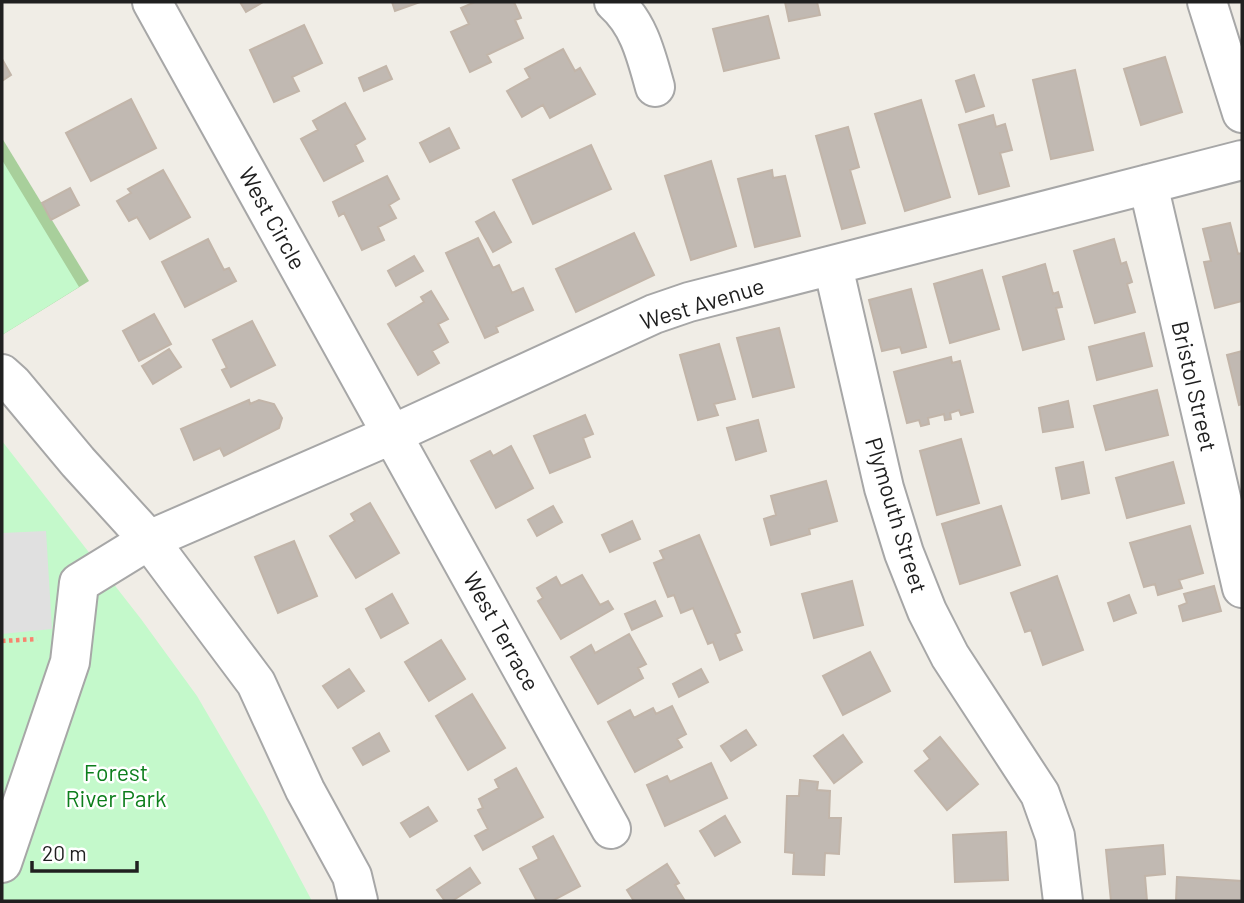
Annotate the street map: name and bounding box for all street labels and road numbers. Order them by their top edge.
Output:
street label: West Circle [233,162,313,274]
street label: West Avenue [637,271,767,335]
street label: Bristol Street [1166,318,1224,454]
street label: Plymouth Street [860,434,934,596]
street label: West Terrace [458,567,546,695]

